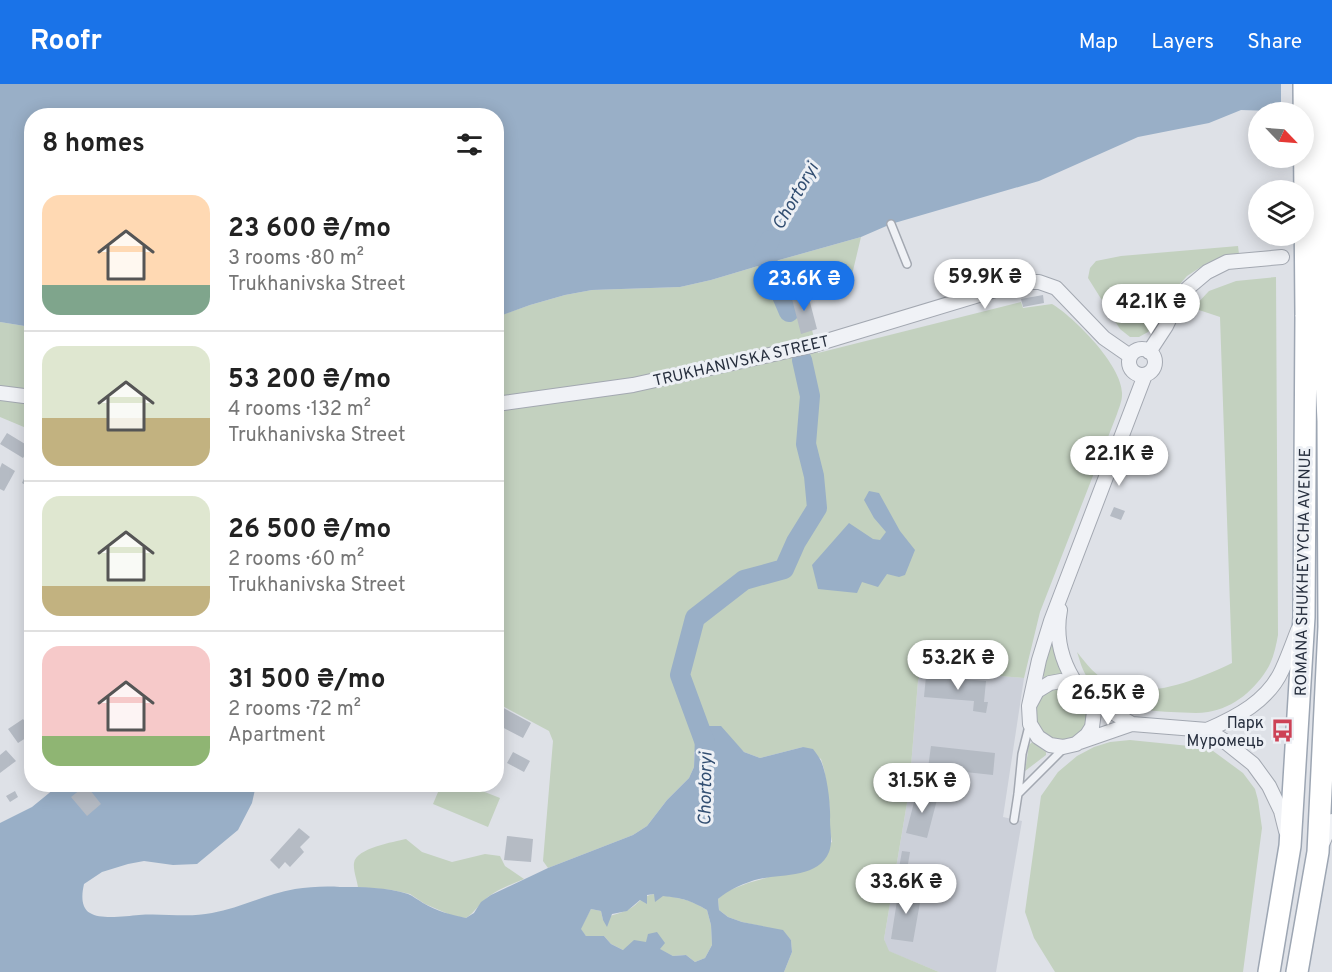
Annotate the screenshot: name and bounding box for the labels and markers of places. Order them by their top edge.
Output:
pin: 59.9K ₴ [930,259,1040,310]
pin: 23.6K ₴ [749,261,859,312]
pin: 42.1K ₴ [1096,284,1206,335]
pin: 22.1K ₴ [1064,436,1174,487]
pin: 53.2K ₴ [903,640,1013,691]
pin: 26.5K ₴ [1053,675,1163,726]
place label: Парк Муромець [1187,714,1264,752]
bus stop icon: Парк Муромець [1269,718,1295,744]
pin: 31.5K ₴ [867,763,977,814]
pin: 33.6K ₴ [851,864,961,915]

